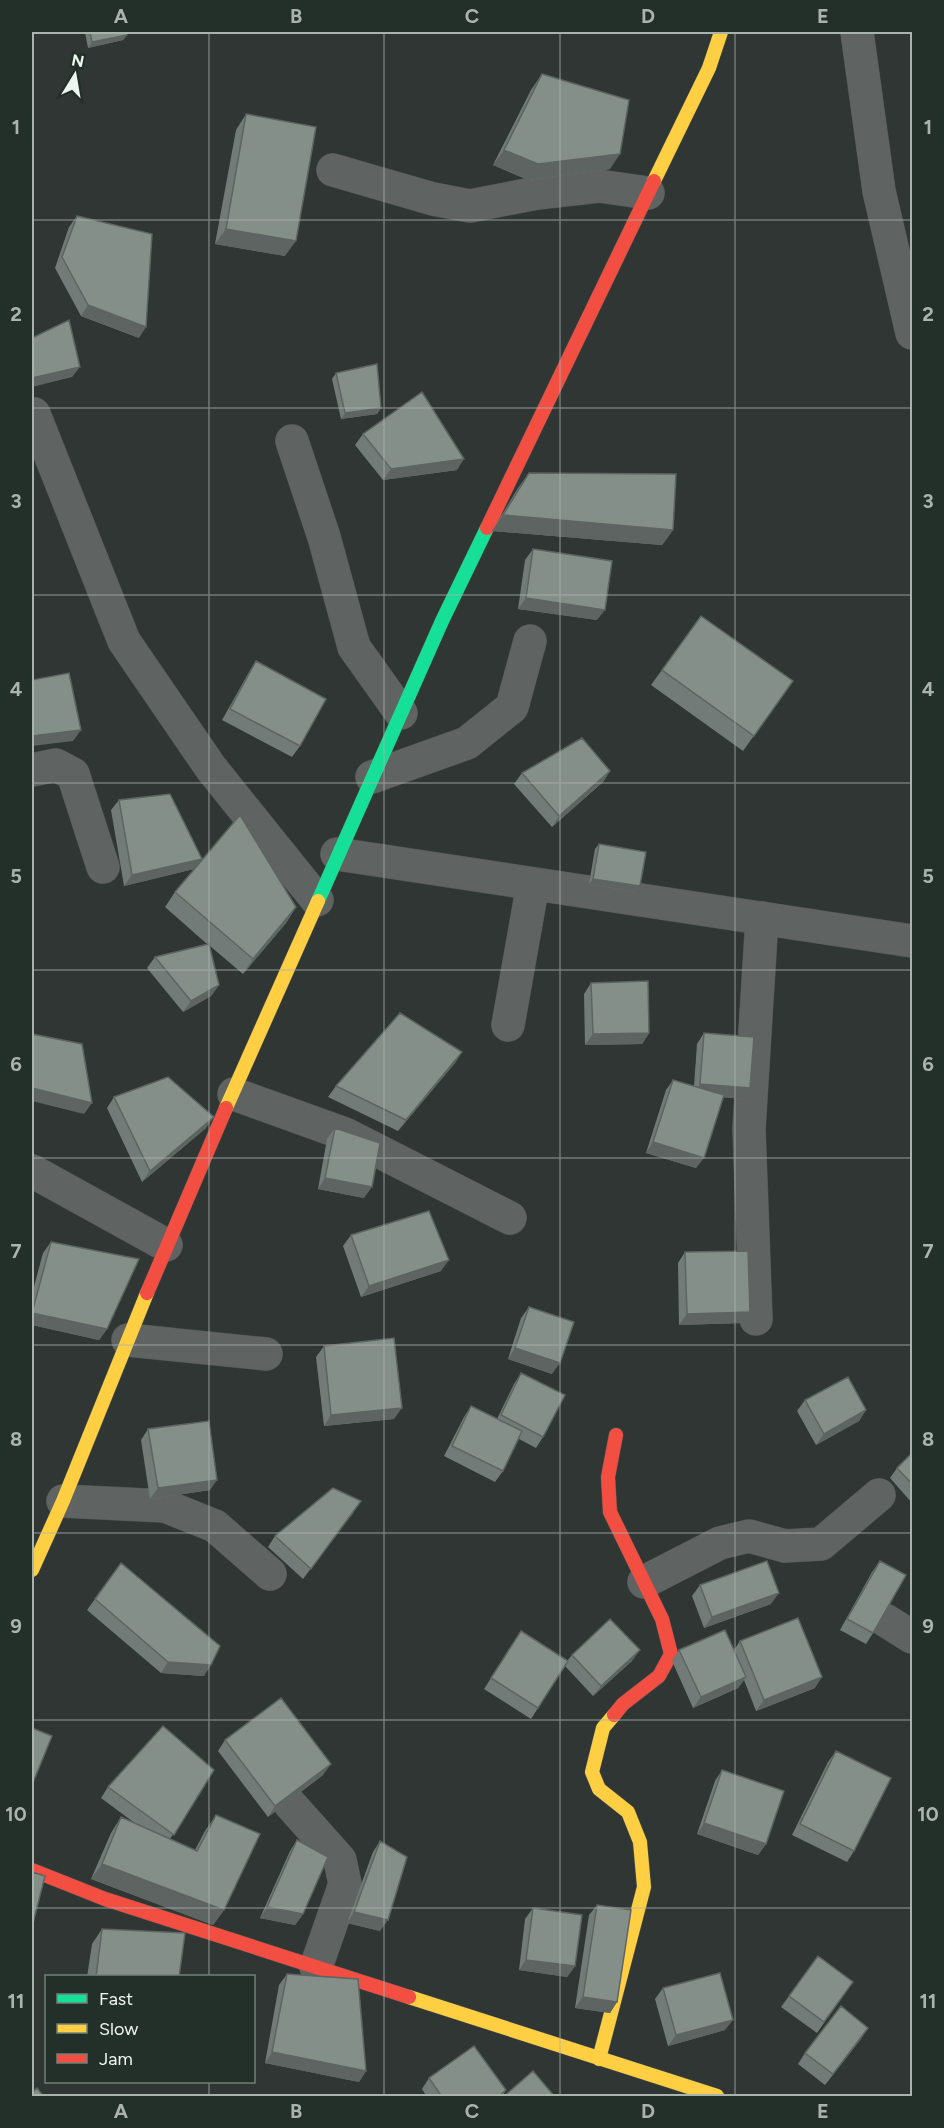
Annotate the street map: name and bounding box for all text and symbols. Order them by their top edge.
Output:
text: A [114,4,129,28]
text: B [290,4,302,28]
text: C [465,4,479,28]
text: D [641,4,655,28]
text: E [817,4,829,28]
north arrow [45,45,105,105]
text: N [70,50,86,71]
text: 1 [12,115,20,139]
text: 1 [924,115,932,139]
text: 2 [10,302,22,326]
text: 2 [922,302,934,326]
text: 3 [10,489,22,513]
text: 3 [922,489,934,513]
text: 4 [10,677,23,701]
text: 4 [922,677,935,701]
text: 5 [10,864,22,888]
text: 5 [922,864,934,888]
text: 6 [10,1052,22,1076]
text: 6 [922,1052,934,1076]
text: 7 [10,1239,22,1263]
text: 7 [922,1239,934,1263]
text: 8 [10,1427,22,1451]
text: 8 [922,1427,934,1451]
text: 9 [10,1614,22,1638]
text: 9 [922,1614,934,1638]
text: 10 [5,1802,27,1826]
text: 10 [917,1802,939,1826]
legend [45,1975,255,2083]
text: Fast [99,1988,133,2010]
text: 11 [8,1989,24,2013]
text: 11 [920,1989,936,2013]
text: Slow [99,2018,138,2040]
text: Jam [99,2048,133,2070]
text: A [114,2099,129,2123]
text: B [290,2099,302,2123]
text: C [465,2099,479,2123]
text: D [641,2099,655,2123]
text: E [817,2099,829,2123]

